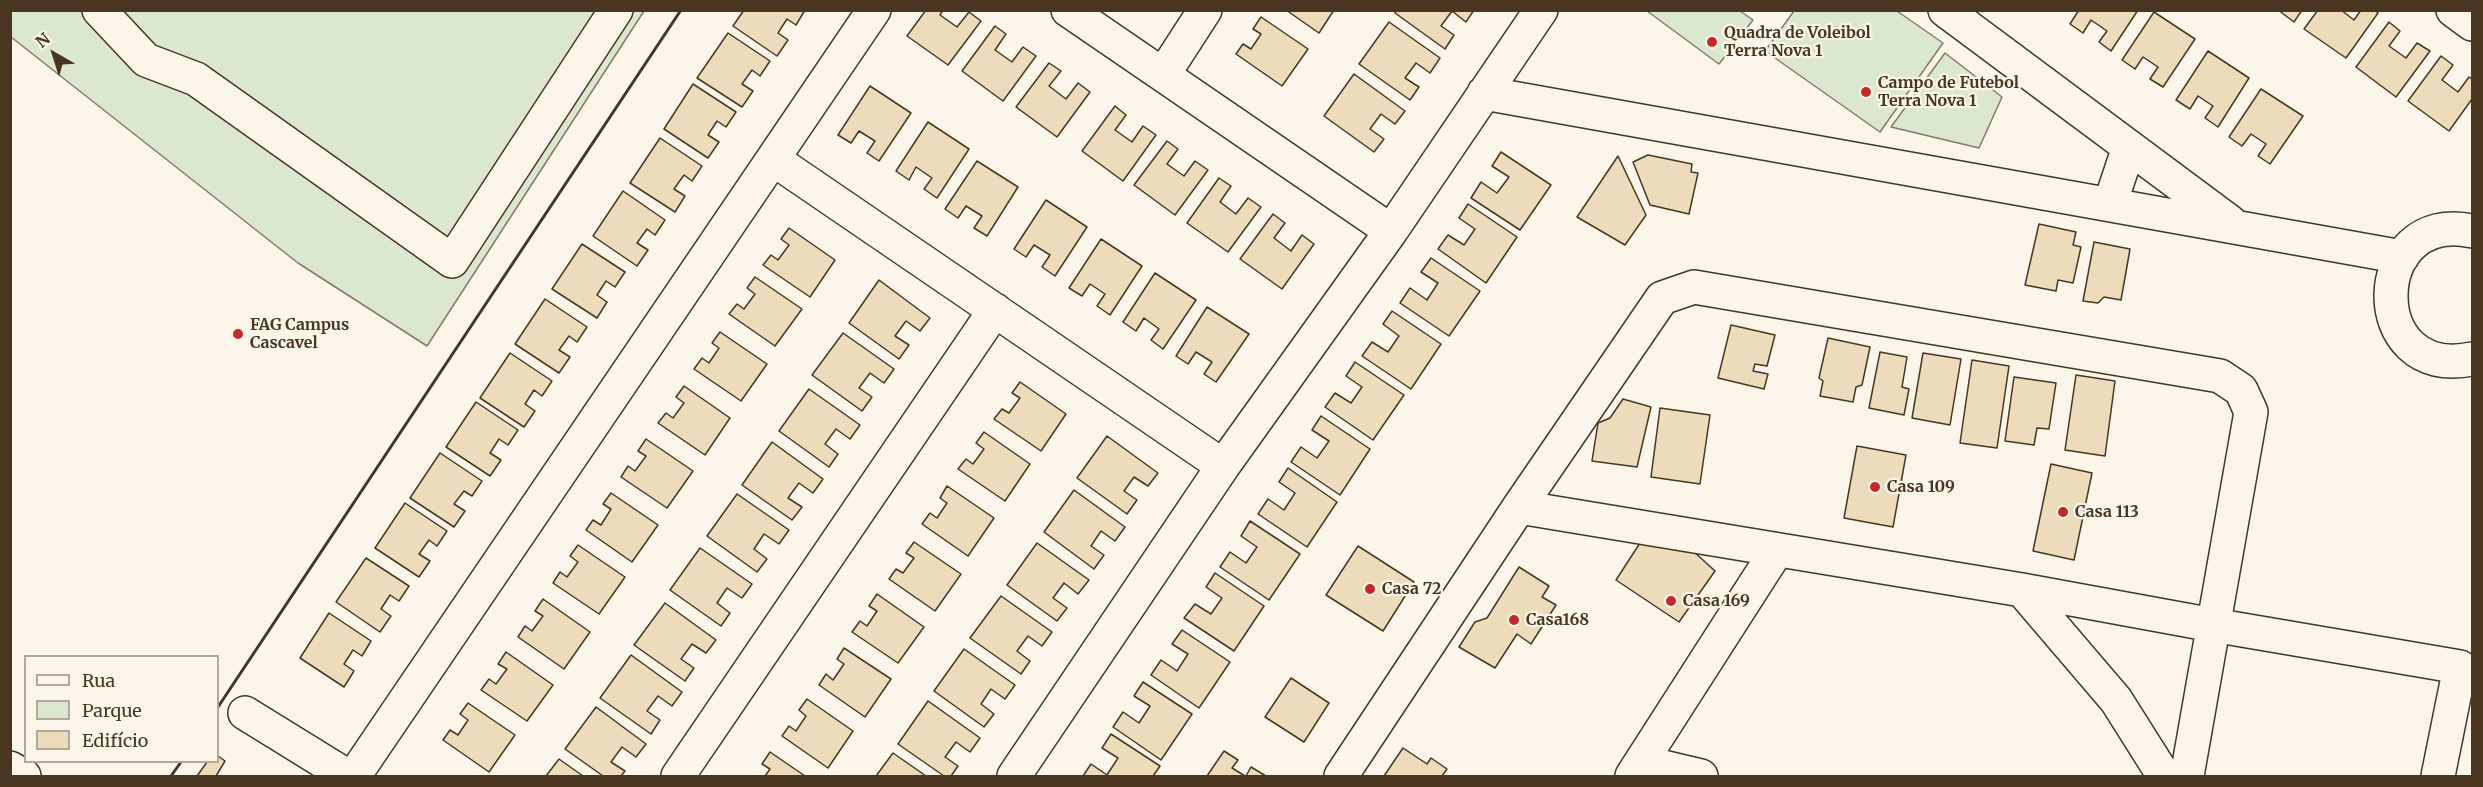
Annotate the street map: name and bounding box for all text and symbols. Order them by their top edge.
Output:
place label: Quadra de Voleibol Terra Nova 1 [1724,23,1871,61]
north arrow [24,24,84,84]
text: N [31,28,54,52]
marker: Quadra de Voleibol Terra Nova 1 [1705,35,1719,49]
place label: Campo de Futebol Terra Nova 1 [1878,73,2019,111]
marker: Campo de Futebol Terra Nova 1 [1859,85,1873,99]
place label: FAG Campus Cascavel [250,315,349,353]
marker: FAG Campus Cascavel [231,327,245,341]
place label: Casa 109 [1887,477,1955,497]
marker: Casa 109 [1868,480,1882,494]
place label: Casa 113 [2075,502,2139,522]
marker: Casa 113 [2056,505,2070,519]
place label: Casa 72 [1382,579,1441,599]
marker: Casa 72 [1363,582,1377,596]
place label: Casa 169 [1683,591,1750,611]
marker: Casa 169 [1664,594,1678,608]
place label: Casa168 [1526,610,1589,630]
marker: Casa168 [1507,613,1521,627]
legend [24,655,219,763]
text: Rua [82,669,115,692]
text: Parque [82,699,142,722]
text: Edifício [82,729,148,752]

